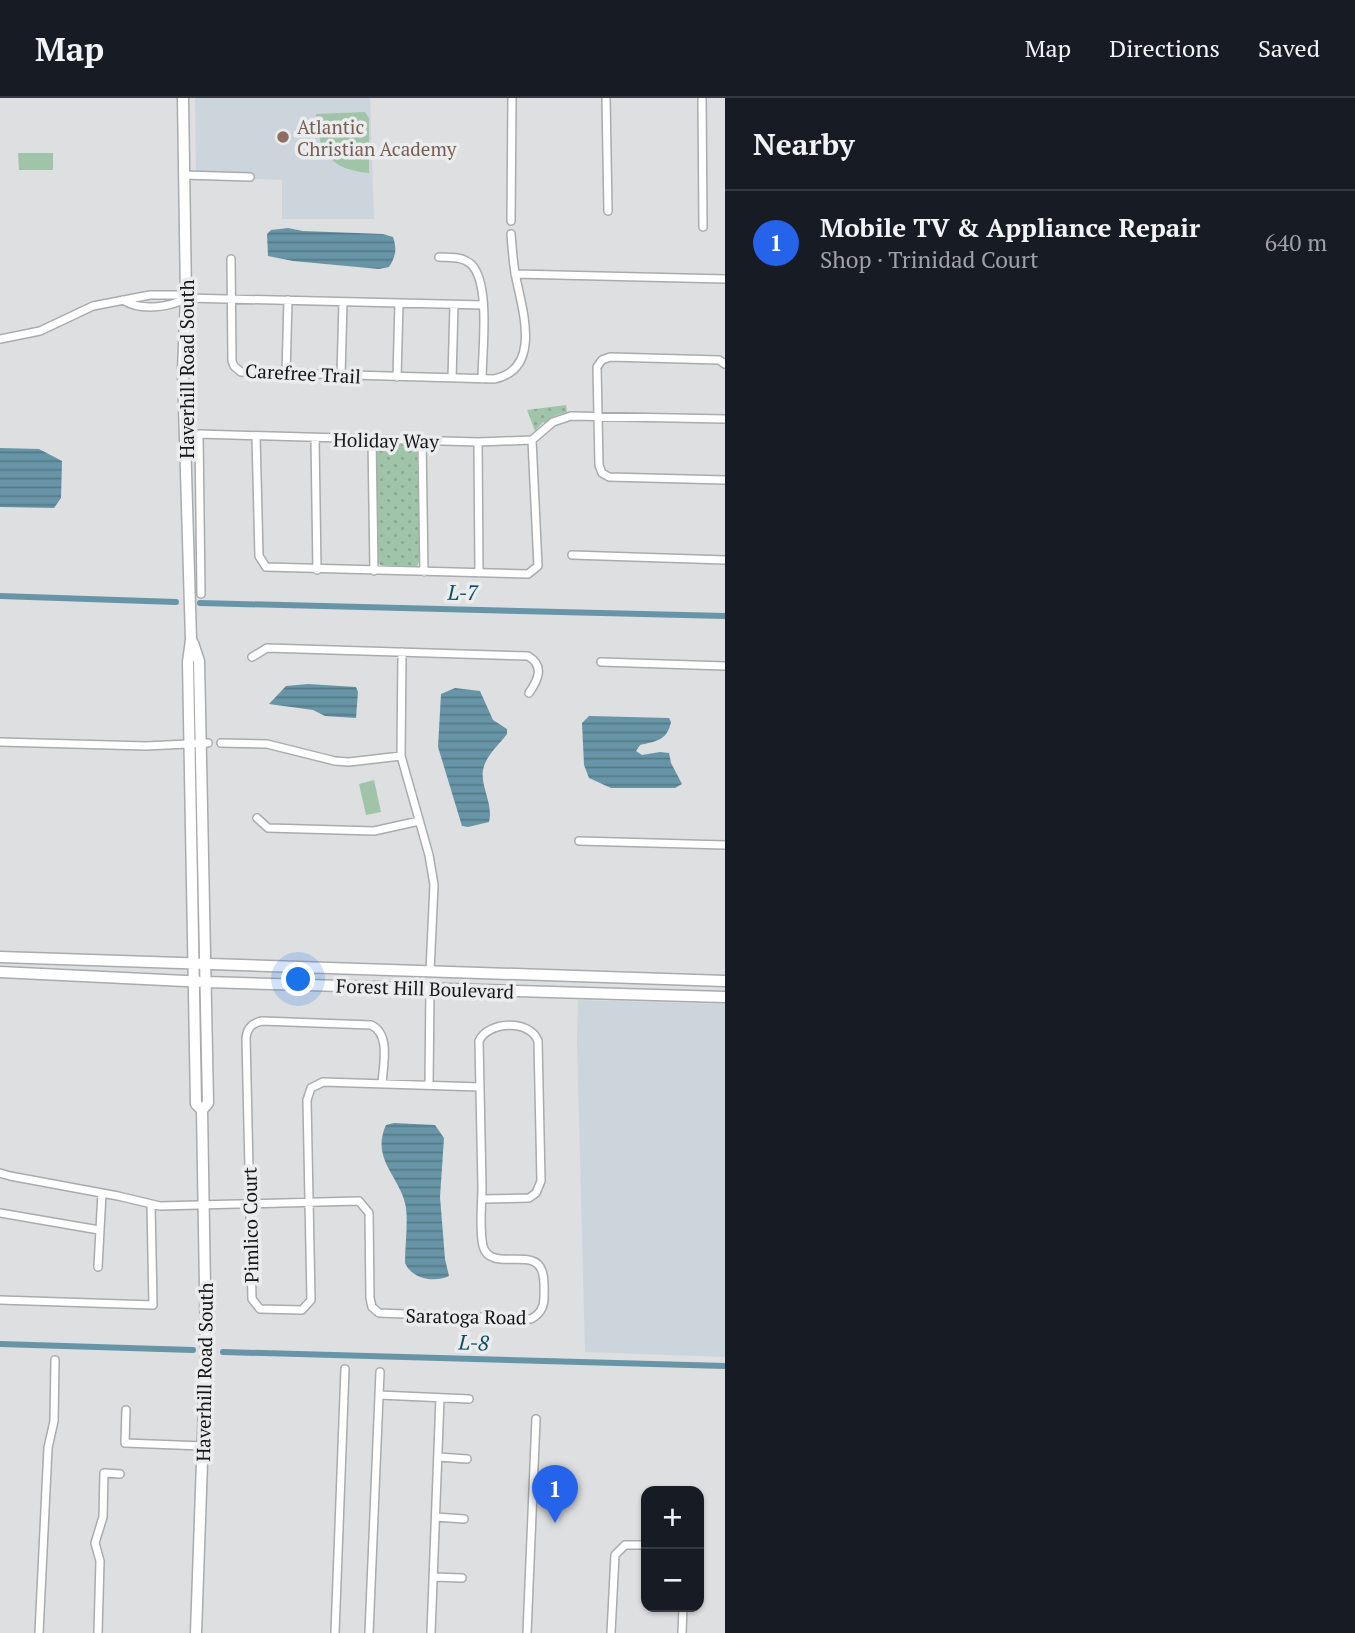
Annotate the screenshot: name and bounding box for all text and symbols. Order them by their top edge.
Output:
text: Map [35,27,104,70]
text: Map [1025,32,1071,64]
text: Directions [1109,32,1220,64]
text: Saved [1258,32,1320,64]
place label: Atlantic Christian Academy [297,114,457,161]
text: Nearby [753,124,855,164]
marker: Atlantic Christian Academy [275,129,291,145]
text: Mobile TV & Appliance Repair [820,210,1200,244]
text: 1 [770,227,783,258]
text: 640 m [1265,227,1327,258]
text: Shop · Trinidad Court [820,244,1038,275]
street label: Haverhill Road South [174,279,199,459]
street label: Carefree Trail [245,357,361,389]
street label: Holiday Way [333,427,440,453]
water label: L-7 [446,578,480,606]
your location [281,962,315,996]
street label: Forest Hill Boulevard [335,972,515,1004]
street label: Pimlico Court [236,1167,264,1283]
street label: Haverhill Road South [190,1282,218,1462]
street label: Saratoga Road [405,1302,527,1330]
water label: L-8 [457,1327,490,1357]
pin: 1 [532,1465,578,1523]
map controls [641,1486,704,1612]
button: + [641,1486,704,1549]
button: − [641,1549,704,1612]

